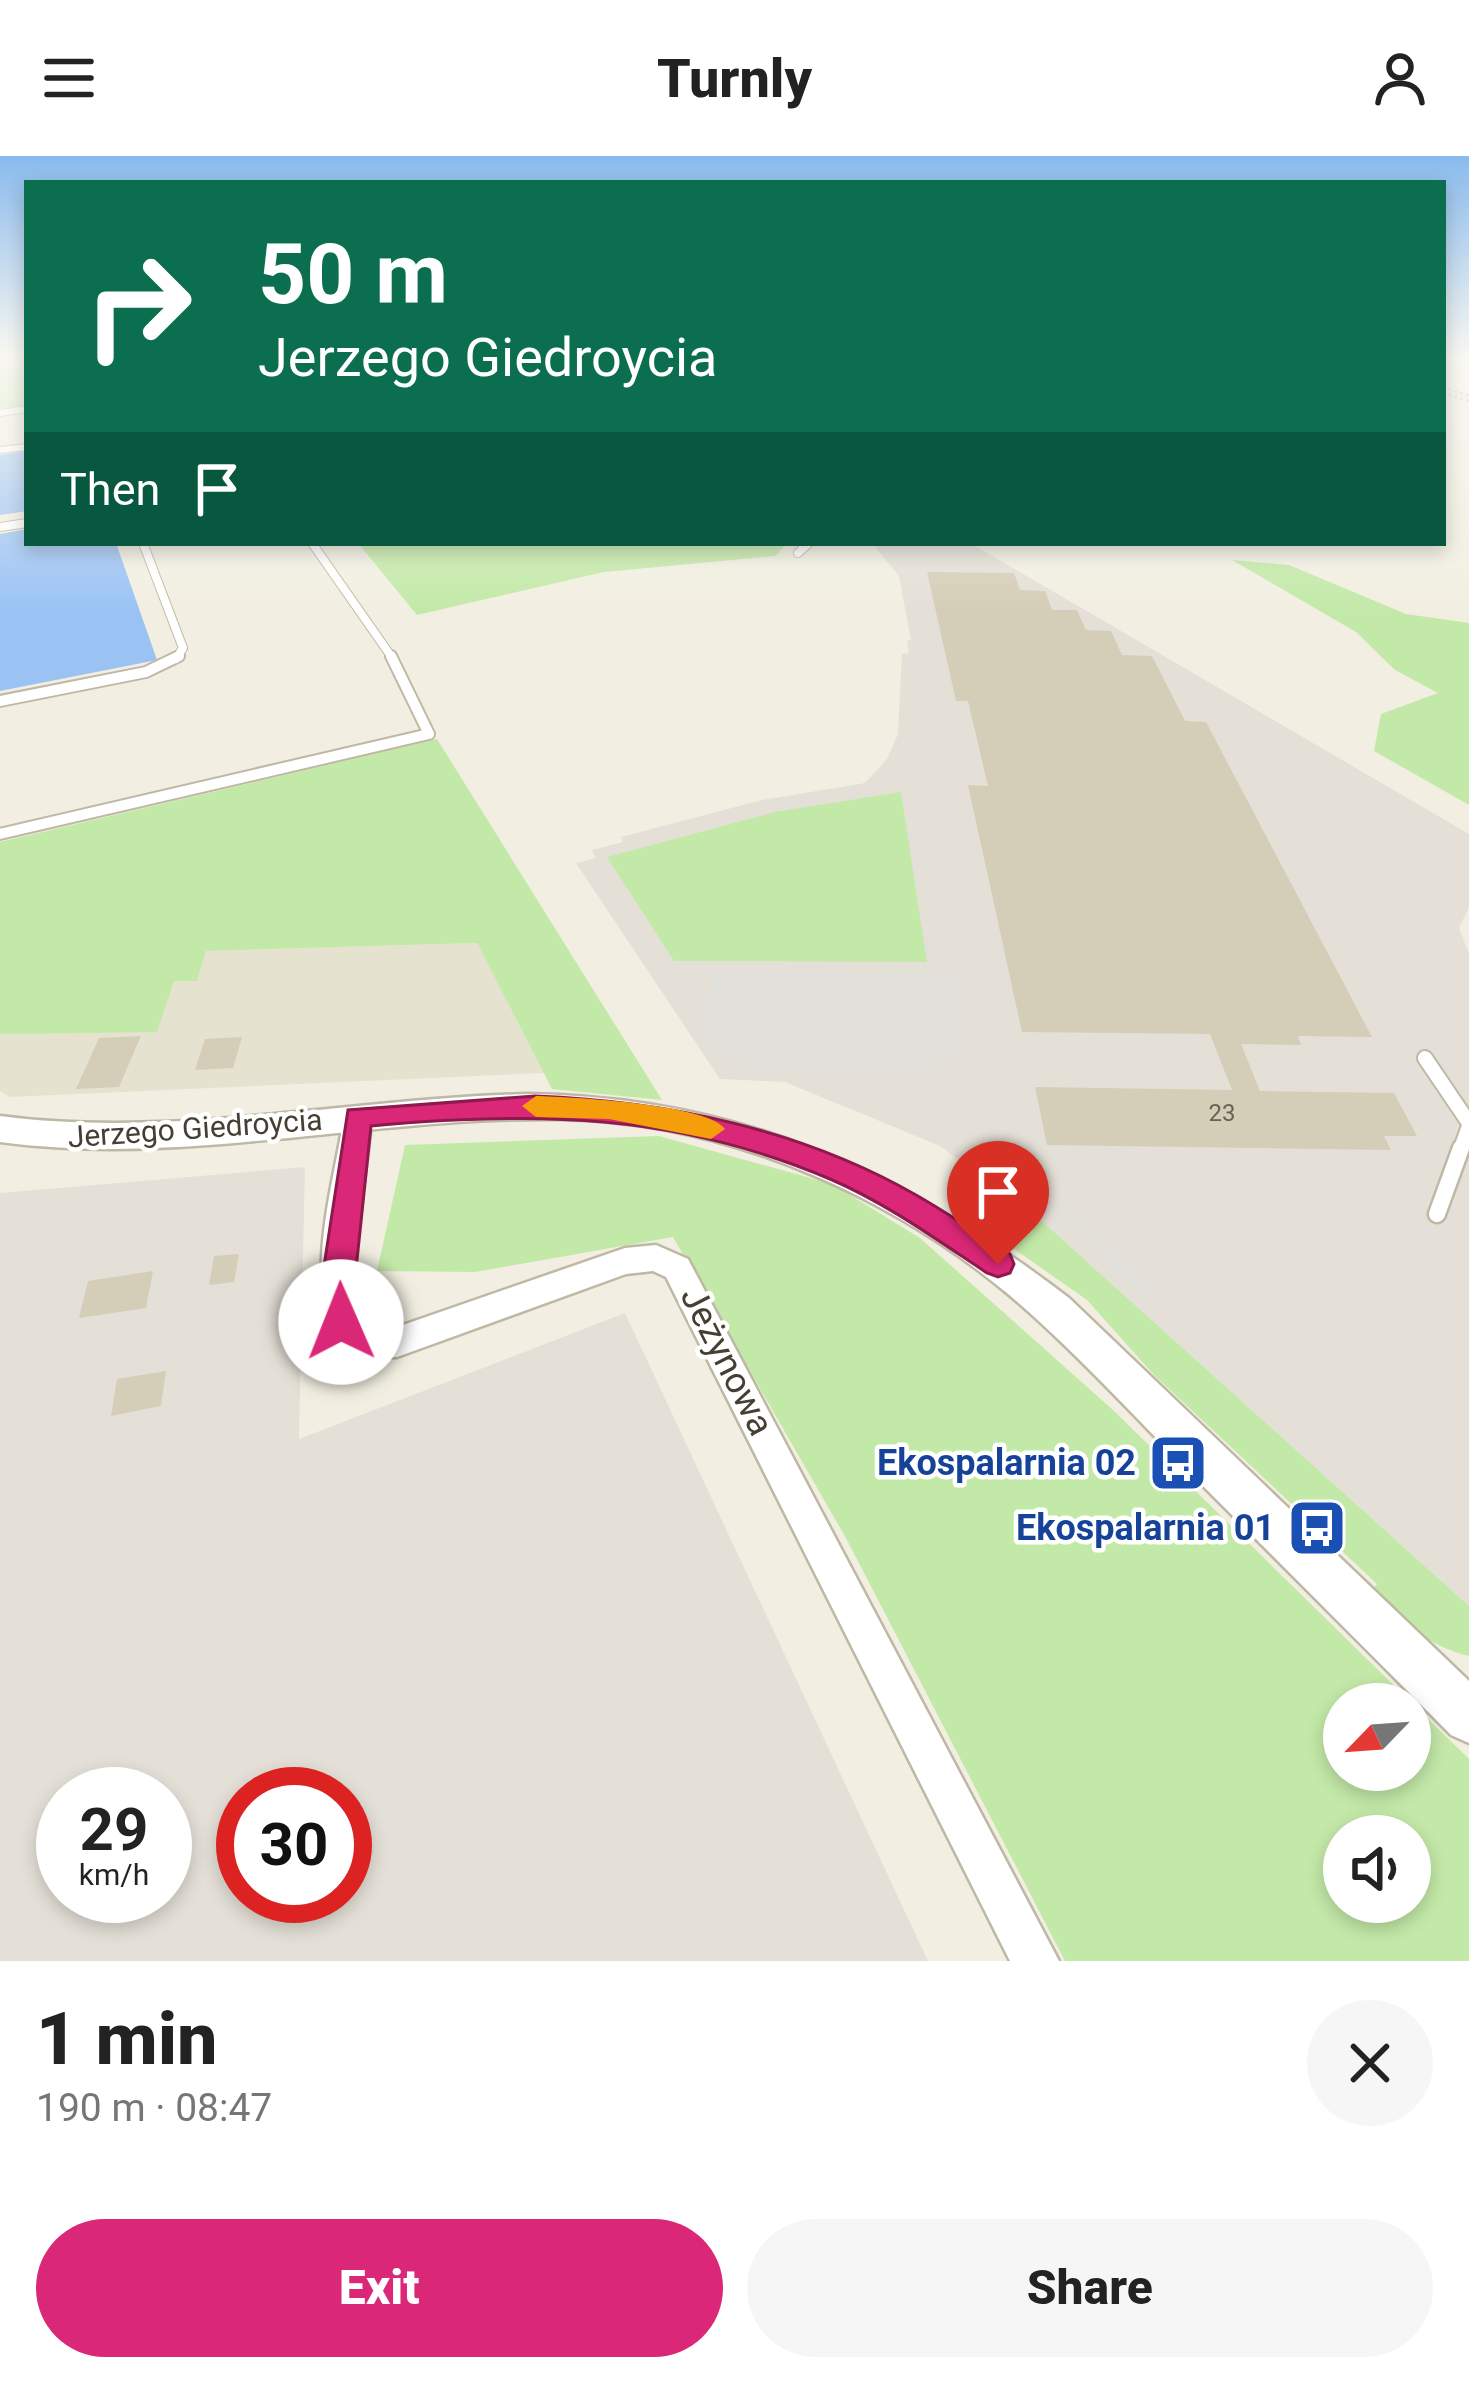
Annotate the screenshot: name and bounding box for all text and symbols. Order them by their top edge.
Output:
icon: menu [36,45,102,111]
icon: person [1367,45,1433,111]
text: Turnly [657,47,812,110]
text: 50 m [258,225,448,324]
icon: right [60,228,216,384]
text: Jerzego Giedroycia [258,326,717,389]
icon: arrive [184,456,250,522]
text: Then [60,463,160,516]
house number: 23 [1209,1099,1235,1127]
street label: Jerzego Giedroycia [66,1102,324,1154]
pin [947,1141,1049,1264]
icon: arrive [965,1159,1031,1225]
position arrow [278,1259,404,1385]
street label: Jeżynowa [672,1280,782,1442]
bus stop icon: Ekospalarnia 02 [1147,1432,1209,1494]
place label: Ekospalarnia 02 [877,1442,1136,1484]
bus stop icon: Ekospalarnia 01 [1286,1497,1348,1559]
place label: Ekospalarnia 01 [1016,1507,1275,1549]
north arrow [1323,1683,1431,1791]
map controls [1323,1683,1431,1923]
speed limit sign: 30 [216,1767,372,1923]
text: 29 [80,1794,148,1865]
button: sound [1323,1815,1431,1923]
text: km/h [79,1857,149,1892]
text: 1 min [36,1997,218,2082]
button: close [1307,2000,1433,2126]
text: 190 m · 08:47 [36,2085,272,2131]
button: Exit [36,2219,723,2357]
button: Share [747,2219,1433,2357]

